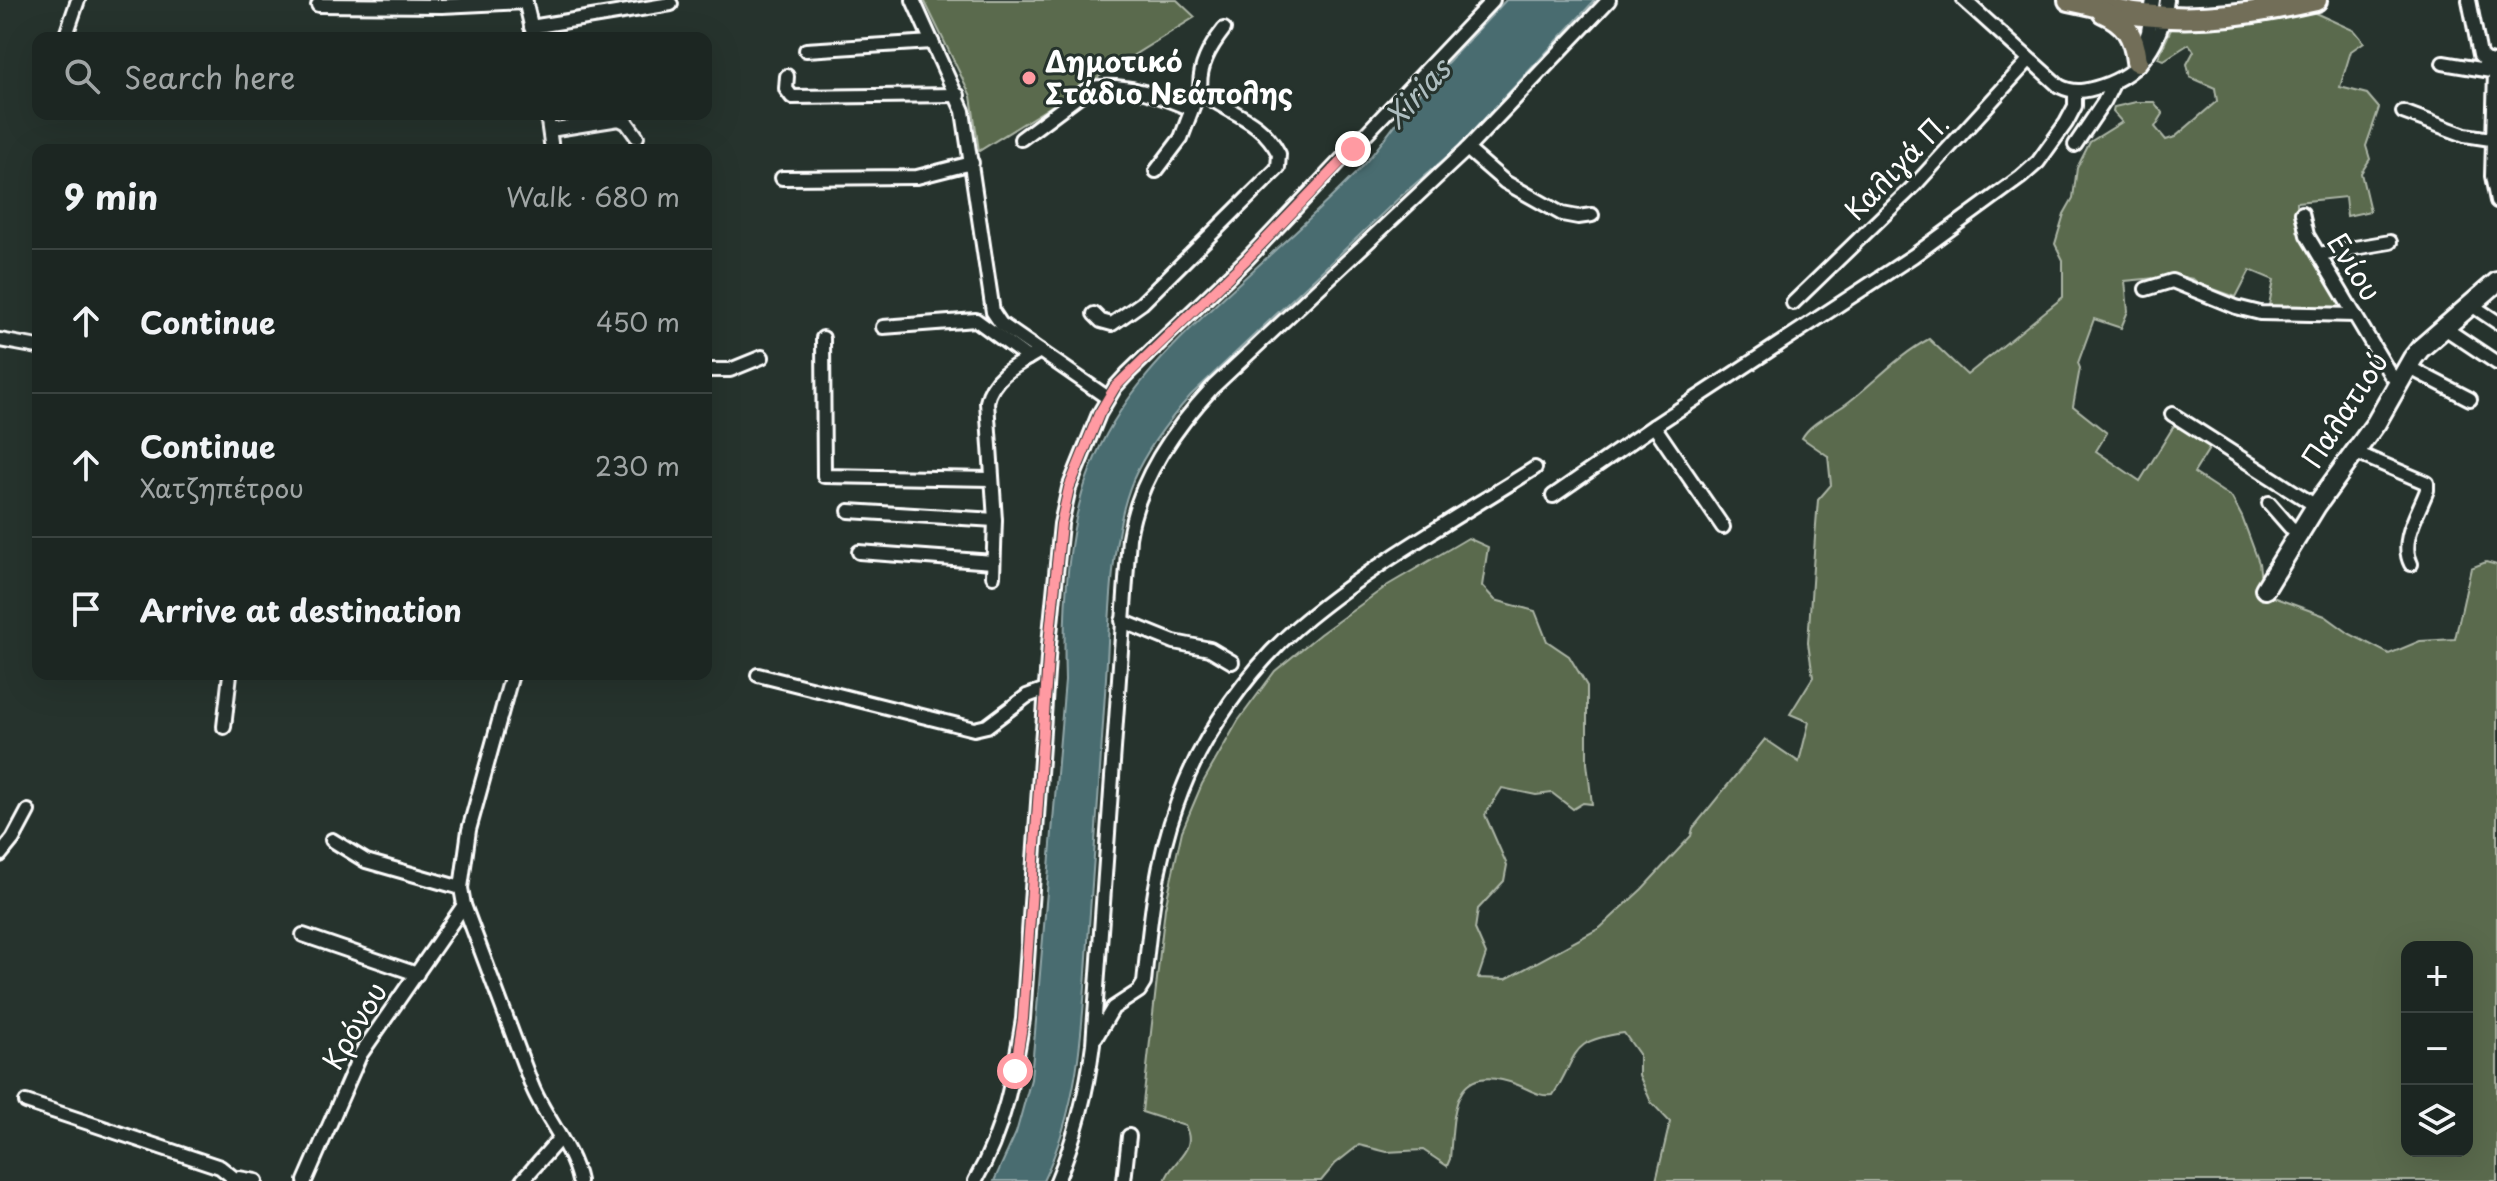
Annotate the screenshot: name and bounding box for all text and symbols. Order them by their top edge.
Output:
search box [32,32,712,120]
place label: Δημοτικό Στάδιο Νεάπολης [1045,39,1293,114]
water label: Xirias [1372,46,1462,137]
icon: search [60,54,104,98]
text: Search here [124,54,296,99]
marker: Δημοτικό Στάδιο Νεάπολης [1020,69,1038,87]
street label: Καλιγά Π. [1834,102,1958,229]
route end [1335,131,1371,167]
text: 9 min [64,170,158,222]
text: Walk · 680 m [506,177,680,216]
street label: Ενίου [2318,224,2393,309]
icon: ahead [64,299,108,343]
text: Continue [140,299,275,344]
text: 450 m [596,302,680,341]
street label: Παλατιού [2290,342,2397,476]
text: Continue [140,423,275,468]
icon: ahead [64,443,108,487]
text: 230 m [595,446,680,485]
text: Χατζηπέτρου [140,468,304,507]
icon: arrive [64,587,108,631]
text: Arrive at destination [140,587,462,632]
map controls [2401,941,2473,1157]
button: + [2401,941,2473,1013]
street label: Κρόνου [311,973,397,1077]
button: − [2401,1013,2473,1085]
route start [997,1053,1033,1089]
button: layers [2401,1085,2473,1157]

